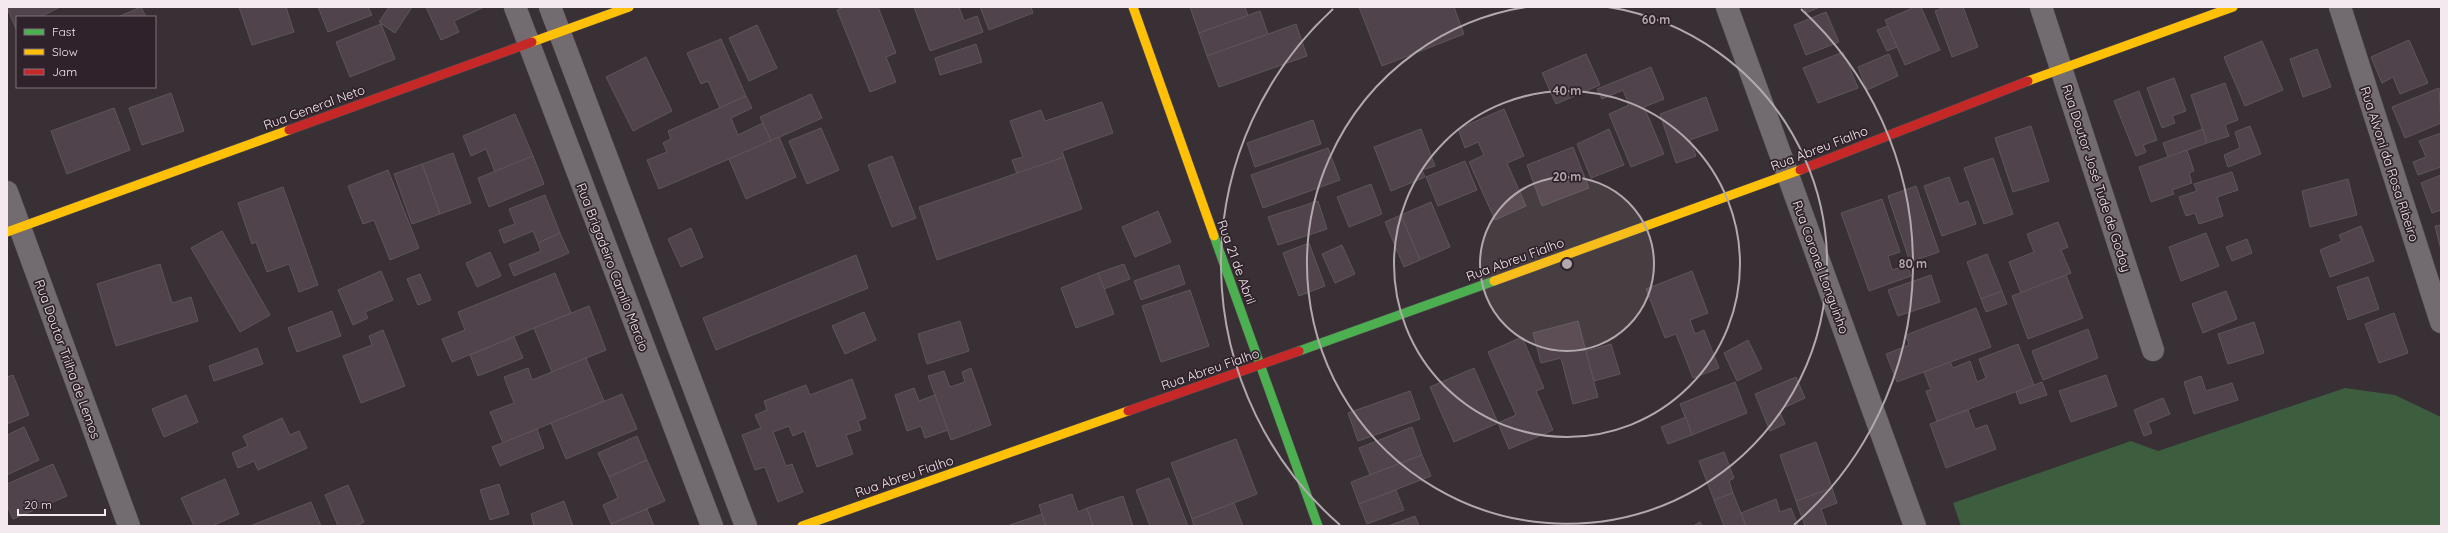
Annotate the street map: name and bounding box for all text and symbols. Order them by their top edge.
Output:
text: 60 m [1642,12,1670,27]
legend [16,16,156,88]
text: Fast [52,24,76,39]
text: Slow [52,44,78,59]
text: Jam [52,64,77,79]
street label: Rua General Neto [261,81,367,133]
street label: Rua Doutor José Tude de Godoy [2059,82,2135,274]
text: 40 m [1553,83,1581,98]
street label: Rua Alvoni da Rosa Ribeiro [2357,84,2423,244]
street label: Rua Abreu Fialho [1768,122,1870,174]
text: 20 m [1553,169,1581,184]
street label: Rua Brigadeiro Camilo Mercio [573,181,653,354]
street label: Rua Coronel Longuinho [1789,198,1853,336]
street label: Rua 21 de Abril [1214,218,1260,306]
street label: Rua Abreu Fialho [1464,234,1566,284]
text: 80 m [1899,256,1927,271]
centre of rings [1560,257,1574,271]
street label: Rua Doutor Trilha de Lemos [32,277,104,441]
street label: Rua Abreu Fialho [1159,345,1261,393]
street label: Rua Abreu Fialho [853,452,955,500]
scale bar [18,491,105,517]
text: 20 m [24,497,52,512]

